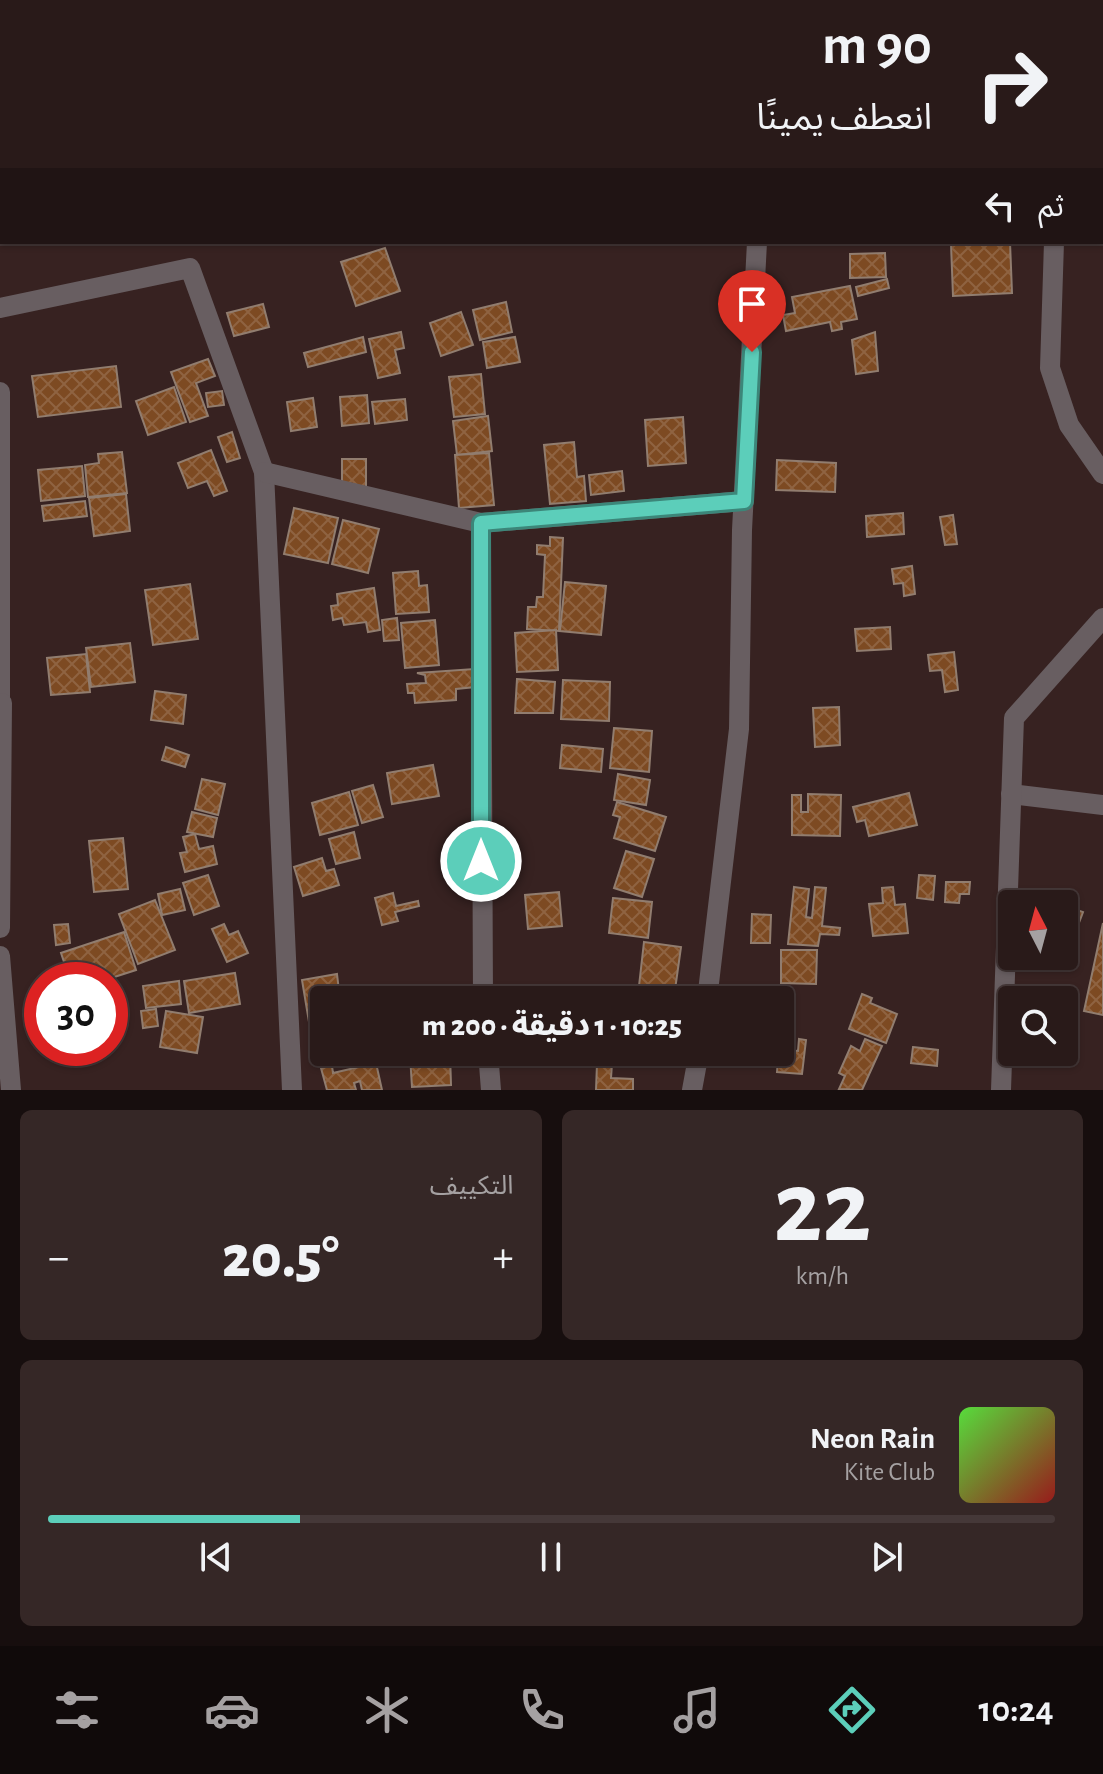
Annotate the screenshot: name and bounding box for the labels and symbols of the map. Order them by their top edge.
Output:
pin [718,270,786,352]
position arrow [439,819,523,903]
north arrow [998,890,1078,970]
speed limit sign: 30 [24,962,128,1066]

